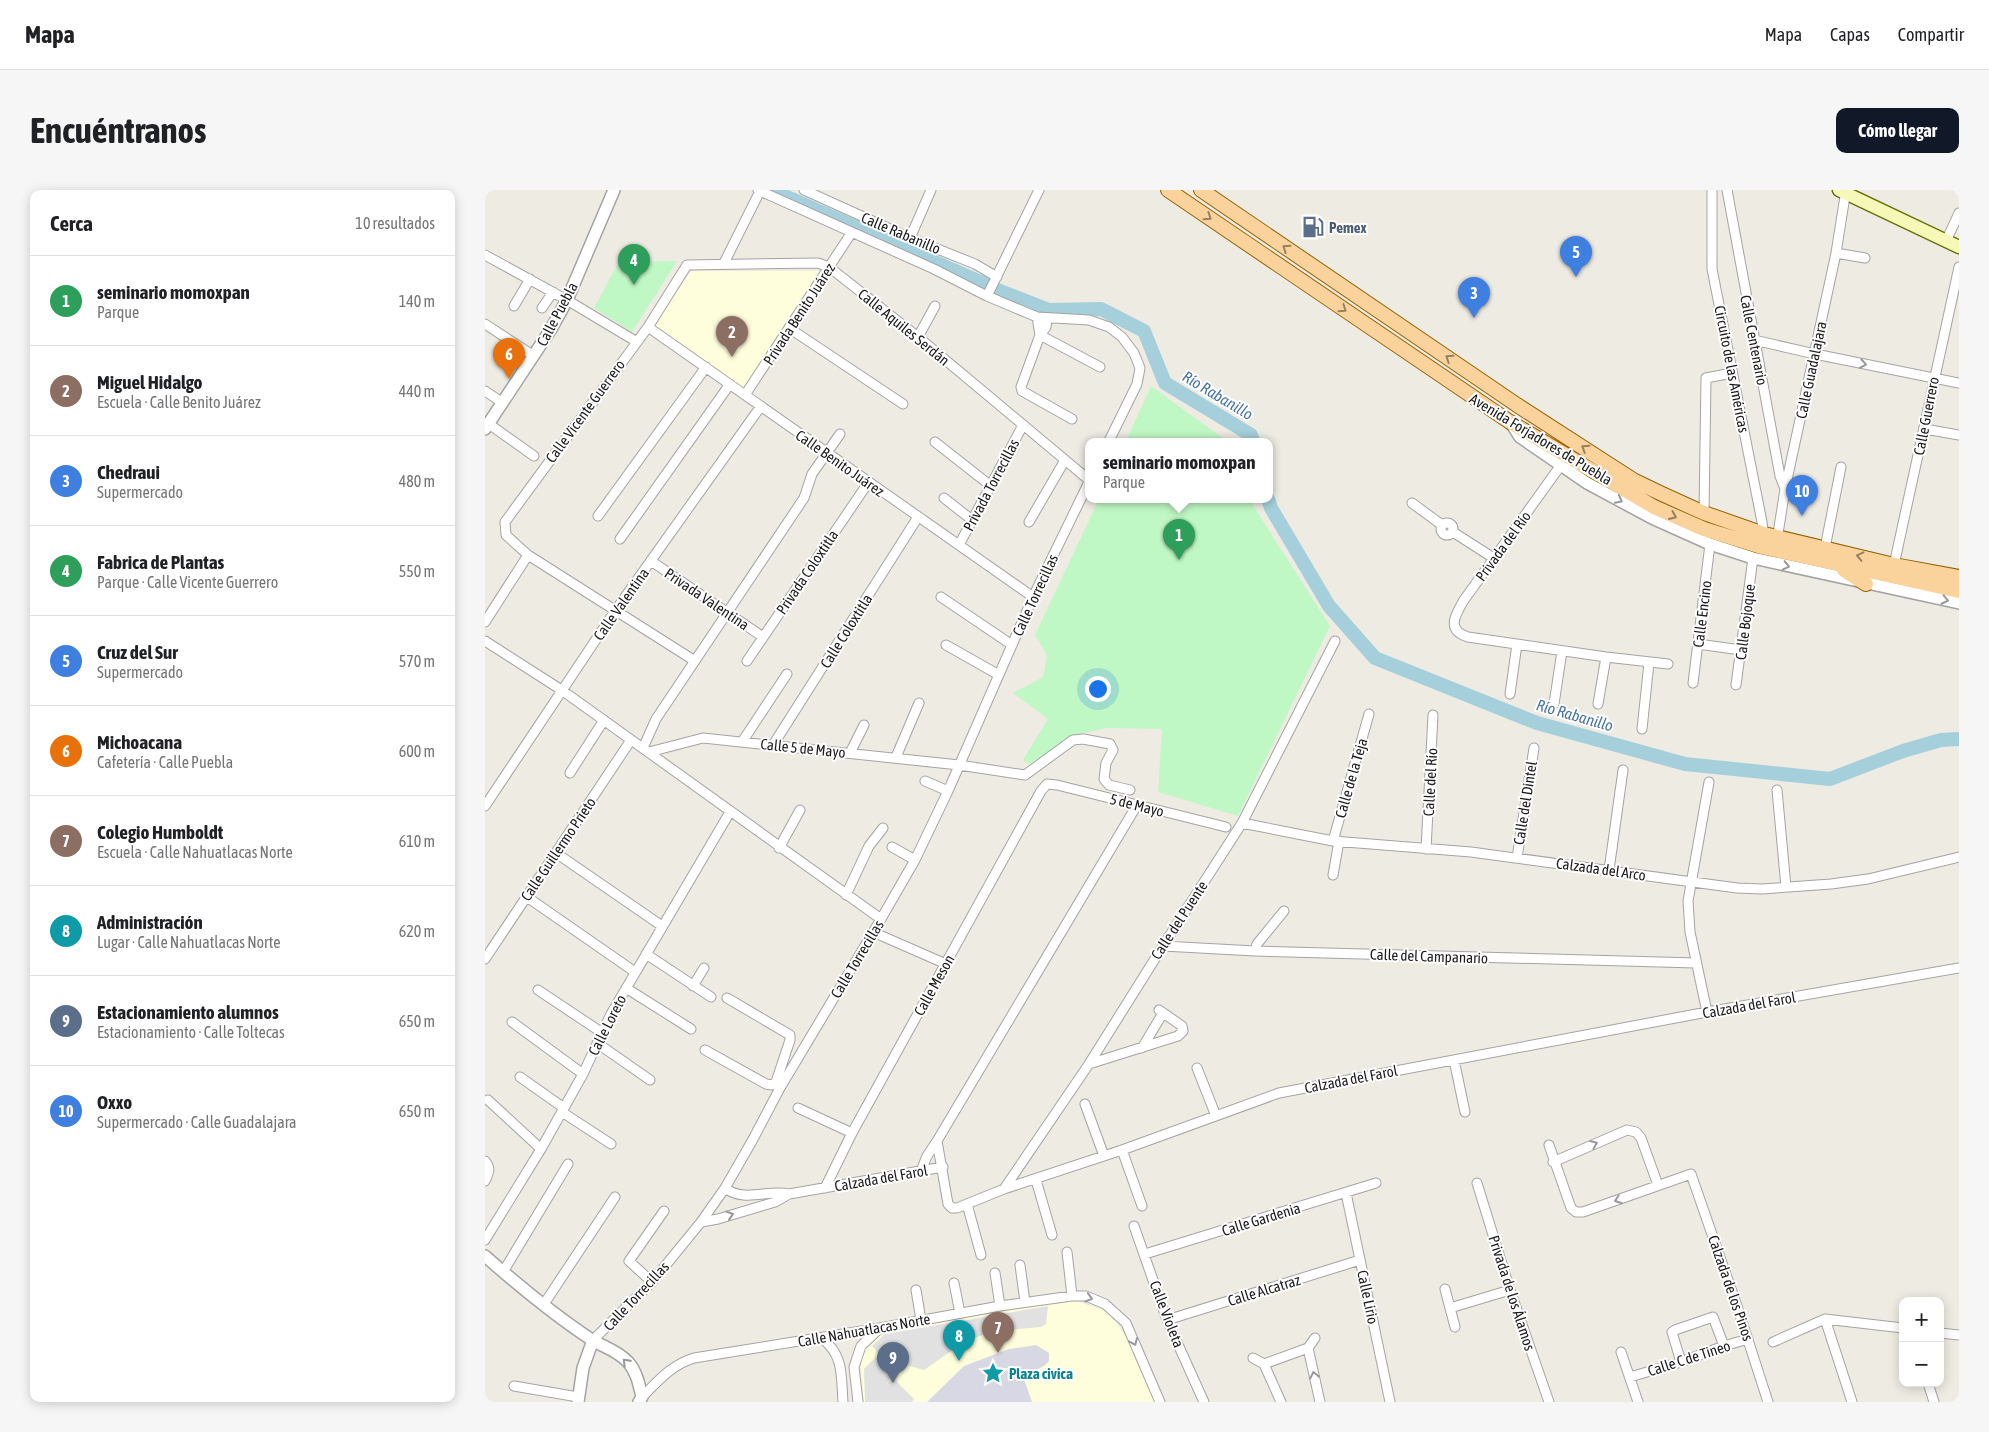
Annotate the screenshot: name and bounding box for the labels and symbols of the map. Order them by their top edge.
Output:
street label: Calle Rabanillo [859,209,943,257]
one-way arrow [1203,211,1212,220]
fuel station icon: Pemex [1300,214,1326,240]
place label: Pemex [1329,219,1367,236]
pin: 5 [1560,236,1592,277]
pin: 4 [618,244,650,285]
one-way arrow [1282,245,1292,254]
street label: Privada Benito Juárez [760,259,839,368]
pin: 3 [1458,277,1490,318]
street label: Calle Puebla [533,279,581,349]
street label: Calle Aquiles Serdán [855,285,953,369]
street label: Calle Centenario [1737,294,1771,386]
one-way arrow [1337,303,1346,312]
street label: Circuito de las Américas [1711,304,1753,434]
pin: 2 [716,316,748,357]
street label: Calle Guadalajara [1792,320,1830,420]
pin: 6 [493,338,525,379]
one-way arrow [1445,355,1454,365]
street label: Calle Vicente Guerrero [542,356,628,466]
one-way arrow [1859,358,1868,369]
water label: Río Rabanillo [1179,367,1257,423]
street label: Calle Guerrero [1910,375,1942,457]
street label: Avenida Forjadores de Puebla [1467,390,1615,488]
street label: Calle Benito Juárez [793,426,888,500]
street label: Privada Torrecillas [960,436,1022,534]
one-way arrow [1581,445,1590,454]
pin: 10 [1786,475,1818,516]
one-way arrow [1614,494,1623,504]
street label: Privada del Río [1472,508,1534,584]
one-way arrow [1668,509,1677,520]
pin: 1 [1163,519,1195,560]
street label: Privada Coloxtitla [773,527,841,617]
street label: Calle Torrecillas [1009,552,1061,638]
one-way arrow [1856,552,1864,562]
one-way arrow [1782,560,1790,571]
street label: Calle Valentina [590,565,652,643]
street label: Privada Valentina [662,565,752,634]
street label: Calle Encino [1689,580,1715,648]
street label: Calle Bojoque [1732,583,1758,661]
street label: Calle Coloxtitla [817,591,875,671]
one-way arrow [1940,594,1949,605]
your location [1085,676,1111,702]
water label: Río Rabanillo [1535,695,1615,735]
street label: Calle 5 de Mayo [760,735,846,761]
street label: Calle de la Teja [1331,736,1371,820]
street label: Calle del Río [1420,747,1440,817]
street label: Calle del Dintel [1510,760,1540,846]
street label: 5 de Mayo [1108,790,1166,820]
street label: Calle Guillermo Prieto [517,794,599,904]
street label: Calzada del Arco [1555,854,1647,884]
street label: Calle del Puente [1147,877,1211,962]
street label: Calle Torrecillas [827,917,887,1001]
street label: Calle del Campanario [1370,945,1488,967]
street label: Calle Meson [910,952,958,1018]
street label: Calzada del Farol [1701,988,1797,1022]
street label: Calle Loreto [585,992,629,1058]
street label: Calzada del Farol [1303,1062,1399,1096]
one-way arrow [1589,1140,1598,1151]
street label: Calzada del Farol [833,1161,929,1195]
one-way arrow [1614,1194,1622,1204]
street label: Calle Gardenia [1220,1199,1302,1239]
one-way arrow [726,1211,734,1221]
street label: Privada de los Álamos [1485,1233,1539,1353]
street label: Calzada de los Pinos [1705,1233,1757,1343]
street label: Calle Torrecillas [600,1258,672,1334]
street label: Calle Lirio [1354,1269,1382,1325]
street label: Calle Alcatraz [1226,1271,1303,1309]
street label: Calle Violeta [1146,1278,1188,1350]
one-way arrow [1084,1293,1093,1303]
street label: Calle Nahuatlacas Norte [797,1310,932,1350]
pin: 7 [982,1312,1014,1353]
pin: 8 [943,1320,975,1361]
one-way arrow [1128,1337,1139,1346]
street label: Calle C de Tineo [1645,1337,1733,1379]
pin: 9 [877,1342,909,1383]
one-way arrow [623,1359,632,1368]
place icon: Plaza civica [980,1360,1006,1386]
place label: Plaza civica [1009,1365,1073,1382]
one-way arrow [1309,1370,1320,1379]

